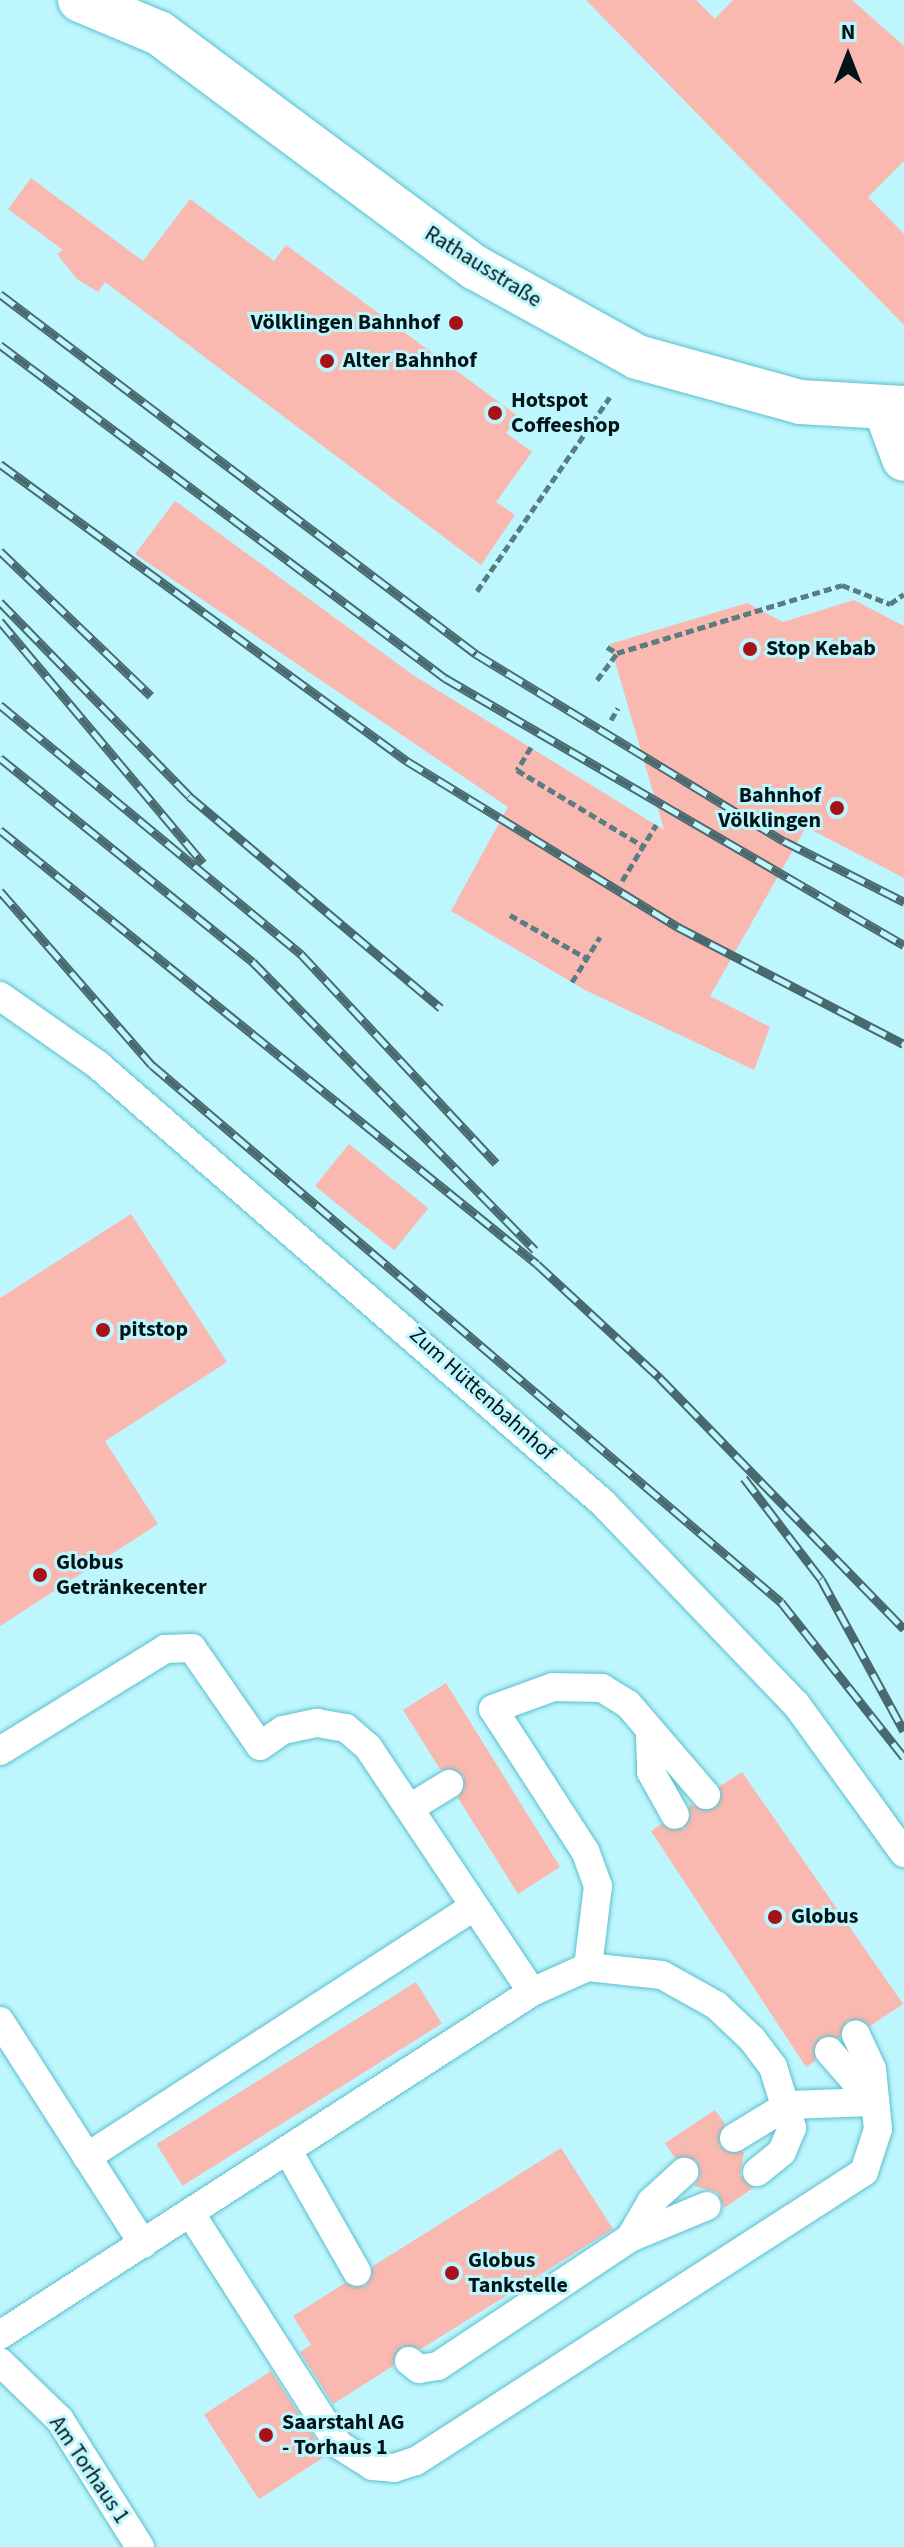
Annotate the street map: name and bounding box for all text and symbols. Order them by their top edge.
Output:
north arrow [808,16,888,96]
text: N [841,16,855,48]
street label: Rathausstraße [420,221,546,313]
place label: Völklingen Bahnhof [251,310,440,336]
marker: Völklingen Bahnhof [447,314,465,332]
place label: Alter Bahnhof [343,348,477,374]
marker: Alter Bahnhof [318,352,336,370]
place label: Hotspot Coffeeshop [511,387,620,438]
marker: Hotspot Coffeeshop [486,404,504,422]
place label: Stop Kebab [766,636,876,662]
marker: Stop Kebab [741,640,759,658]
place label: Bahnhof Völklingen [718,782,821,834]
marker: Bahnhof Völklingen [828,799,846,817]
place label: pitstop [119,1317,188,1343]
marker: pitstop [94,1321,112,1339]
street label: Zum Hüttenbahnhof [404,1322,560,1466]
place label: Globus Getränkecenter [56,1549,207,1600]
marker: Globus Getränkecenter [31,1566,49,1584]
place label: Globus [791,1904,858,1930]
marker: Globus [766,1908,784,1926]
place label: Globus Tankstelle [468,2247,568,2298]
marker: Globus Tankstelle [443,2264,461,2282]
place label: Saarstahl AG - Torhaus 1 [282,2409,405,2460]
street label: Am Torhaus 1 [43,2411,135,2529]
marker: Saarstahl AG - Torhaus 1 [257,2426,275,2444]

